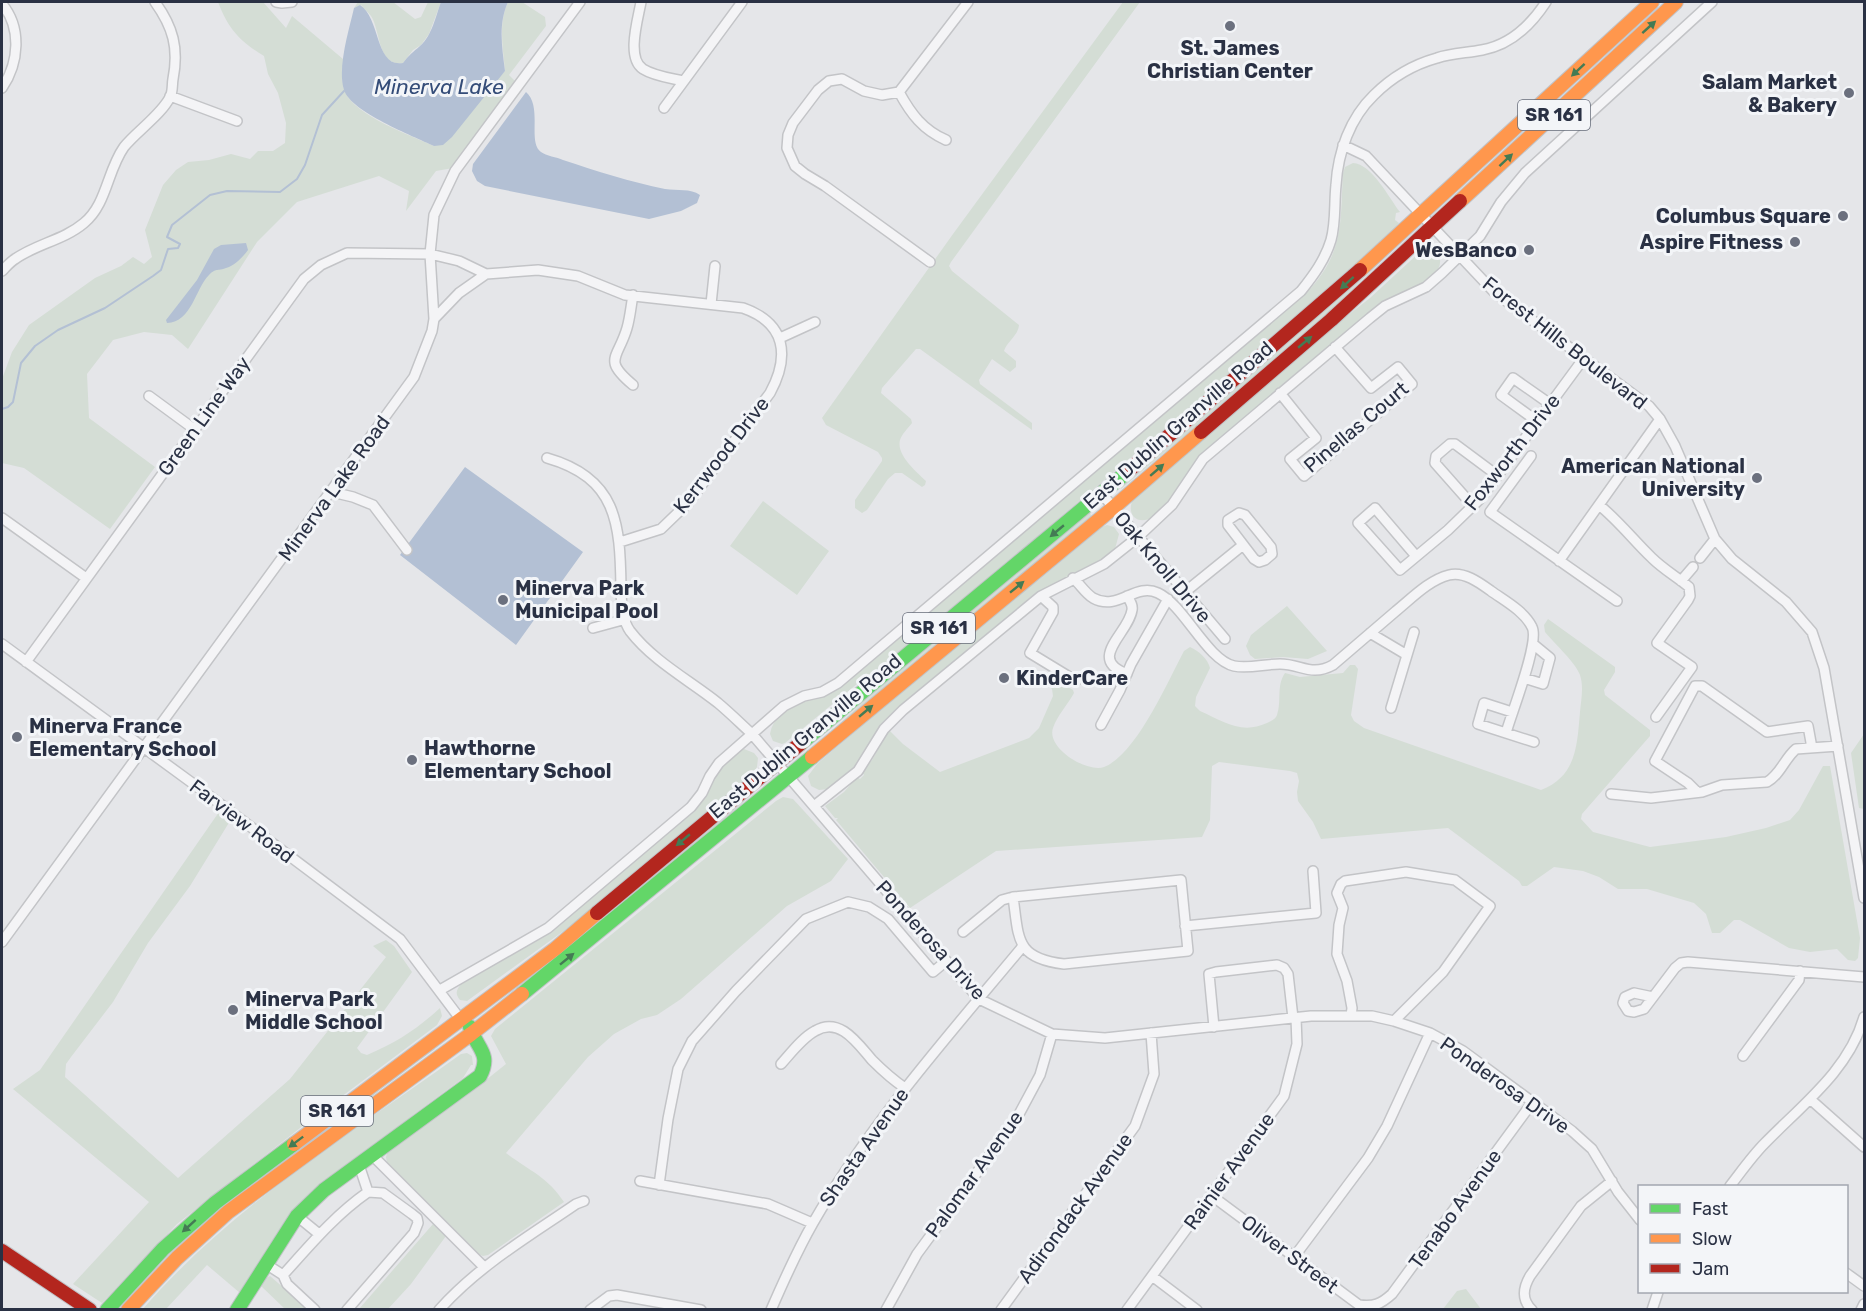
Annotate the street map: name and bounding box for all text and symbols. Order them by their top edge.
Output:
marker: St. James Christian Center [1223,19,1237,33]
one-way arrow [1641,20,1656,34]
place label: St. James Christian Center [1147,36,1313,83]
one-way arrow [1571,63,1586,76]
place label: Salam Market & Bakery [1702,70,1837,117]
water label: Minerva Lake [374,74,504,99]
marker: Salam Market & Bakery [1842,86,1856,100]
road number: SR 161 [1518,100,1590,130]
one-way arrow [1499,153,1513,167]
place label: Columbus Square [1656,204,1831,228]
marker: Columbus Square [1836,209,1850,223]
place label: Aspire Fitness [1640,230,1783,254]
marker: Aspire Fitness [1788,235,1802,249]
place label: WesBanco [1415,238,1517,262]
marker: WesBanco [1522,243,1536,257]
street label: Forest Hills Boulevard [1478,271,1652,415]
one-way arrow [1339,276,1354,290]
street label: East Dublin Granville Road [1078,336,1278,514]
one-way arrow [1297,336,1313,349]
street label: Green Line Way [153,352,255,480]
street label: Pinellas Court [1299,376,1413,478]
street label: Foxworth Drive [1459,389,1565,515]
street label: Kerrwood Drive [668,392,774,518]
street label: Minerva Lake Road [273,411,395,565]
place label: American National University [1561,454,1745,501]
one-way arrow [1149,463,1165,476]
marker: American National University [1750,471,1764,485]
street label: Oak Knoll Drive [1109,506,1217,628]
one-way arrow [1049,525,1064,537]
place label: Minerva Park Municipal Pool [515,576,658,623]
one-way arrow [1009,581,1024,594]
marker: Minerva Park Municipal Pool [496,593,510,607]
road number: SR 161 [903,613,975,643]
street label: East Dublin Granville Road [704,649,906,823]
place label: KinderCare [1016,666,1128,690]
marker: KinderCare [997,671,1011,685]
one-way arrow [858,705,873,718]
place label: Minerva France Elementary School [29,714,216,761]
marker: Minerva France Elementary School [10,730,24,744]
place label: Hawthorne Elementary School [424,736,611,783]
marker: Hawthorne Elementary School [405,753,419,767]
street label: Farview Road [185,774,299,868]
one-way arrow [675,833,691,846]
street label: Ponderosa Drive [871,875,991,1005]
one-way arrow [559,953,575,966]
place label: Minerva Park Middle School [245,987,383,1034]
marker: Minerva Park Middle School [226,1003,240,1017]
street label: Ponderosa Drive [1436,1031,1574,1139]
street label: Shasta Avenue [814,1083,914,1211]
road number: SR 161 [301,1096,373,1126]
street label: Palomar Avenue [920,1106,1028,1242]
street label: Rainier Avenue [1179,1108,1279,1234]
street label: Adirondack Avenue [1013,1128,1137,1288]
one-way arrow [288,1136,304,1148]
street label: Tenabo Avenue [1404,1145,1506,1273]
legend [1638,1185,1848,1293]
text: Fast [1692,1198,1728,1220]
street label: Oliver Street [1237,1210,1343,1298]
one-way arrow [182,1219,197,1232]
text: Slow [1692,1228,1732,1250]
text: Jam [1692,1258,1729,1280]

